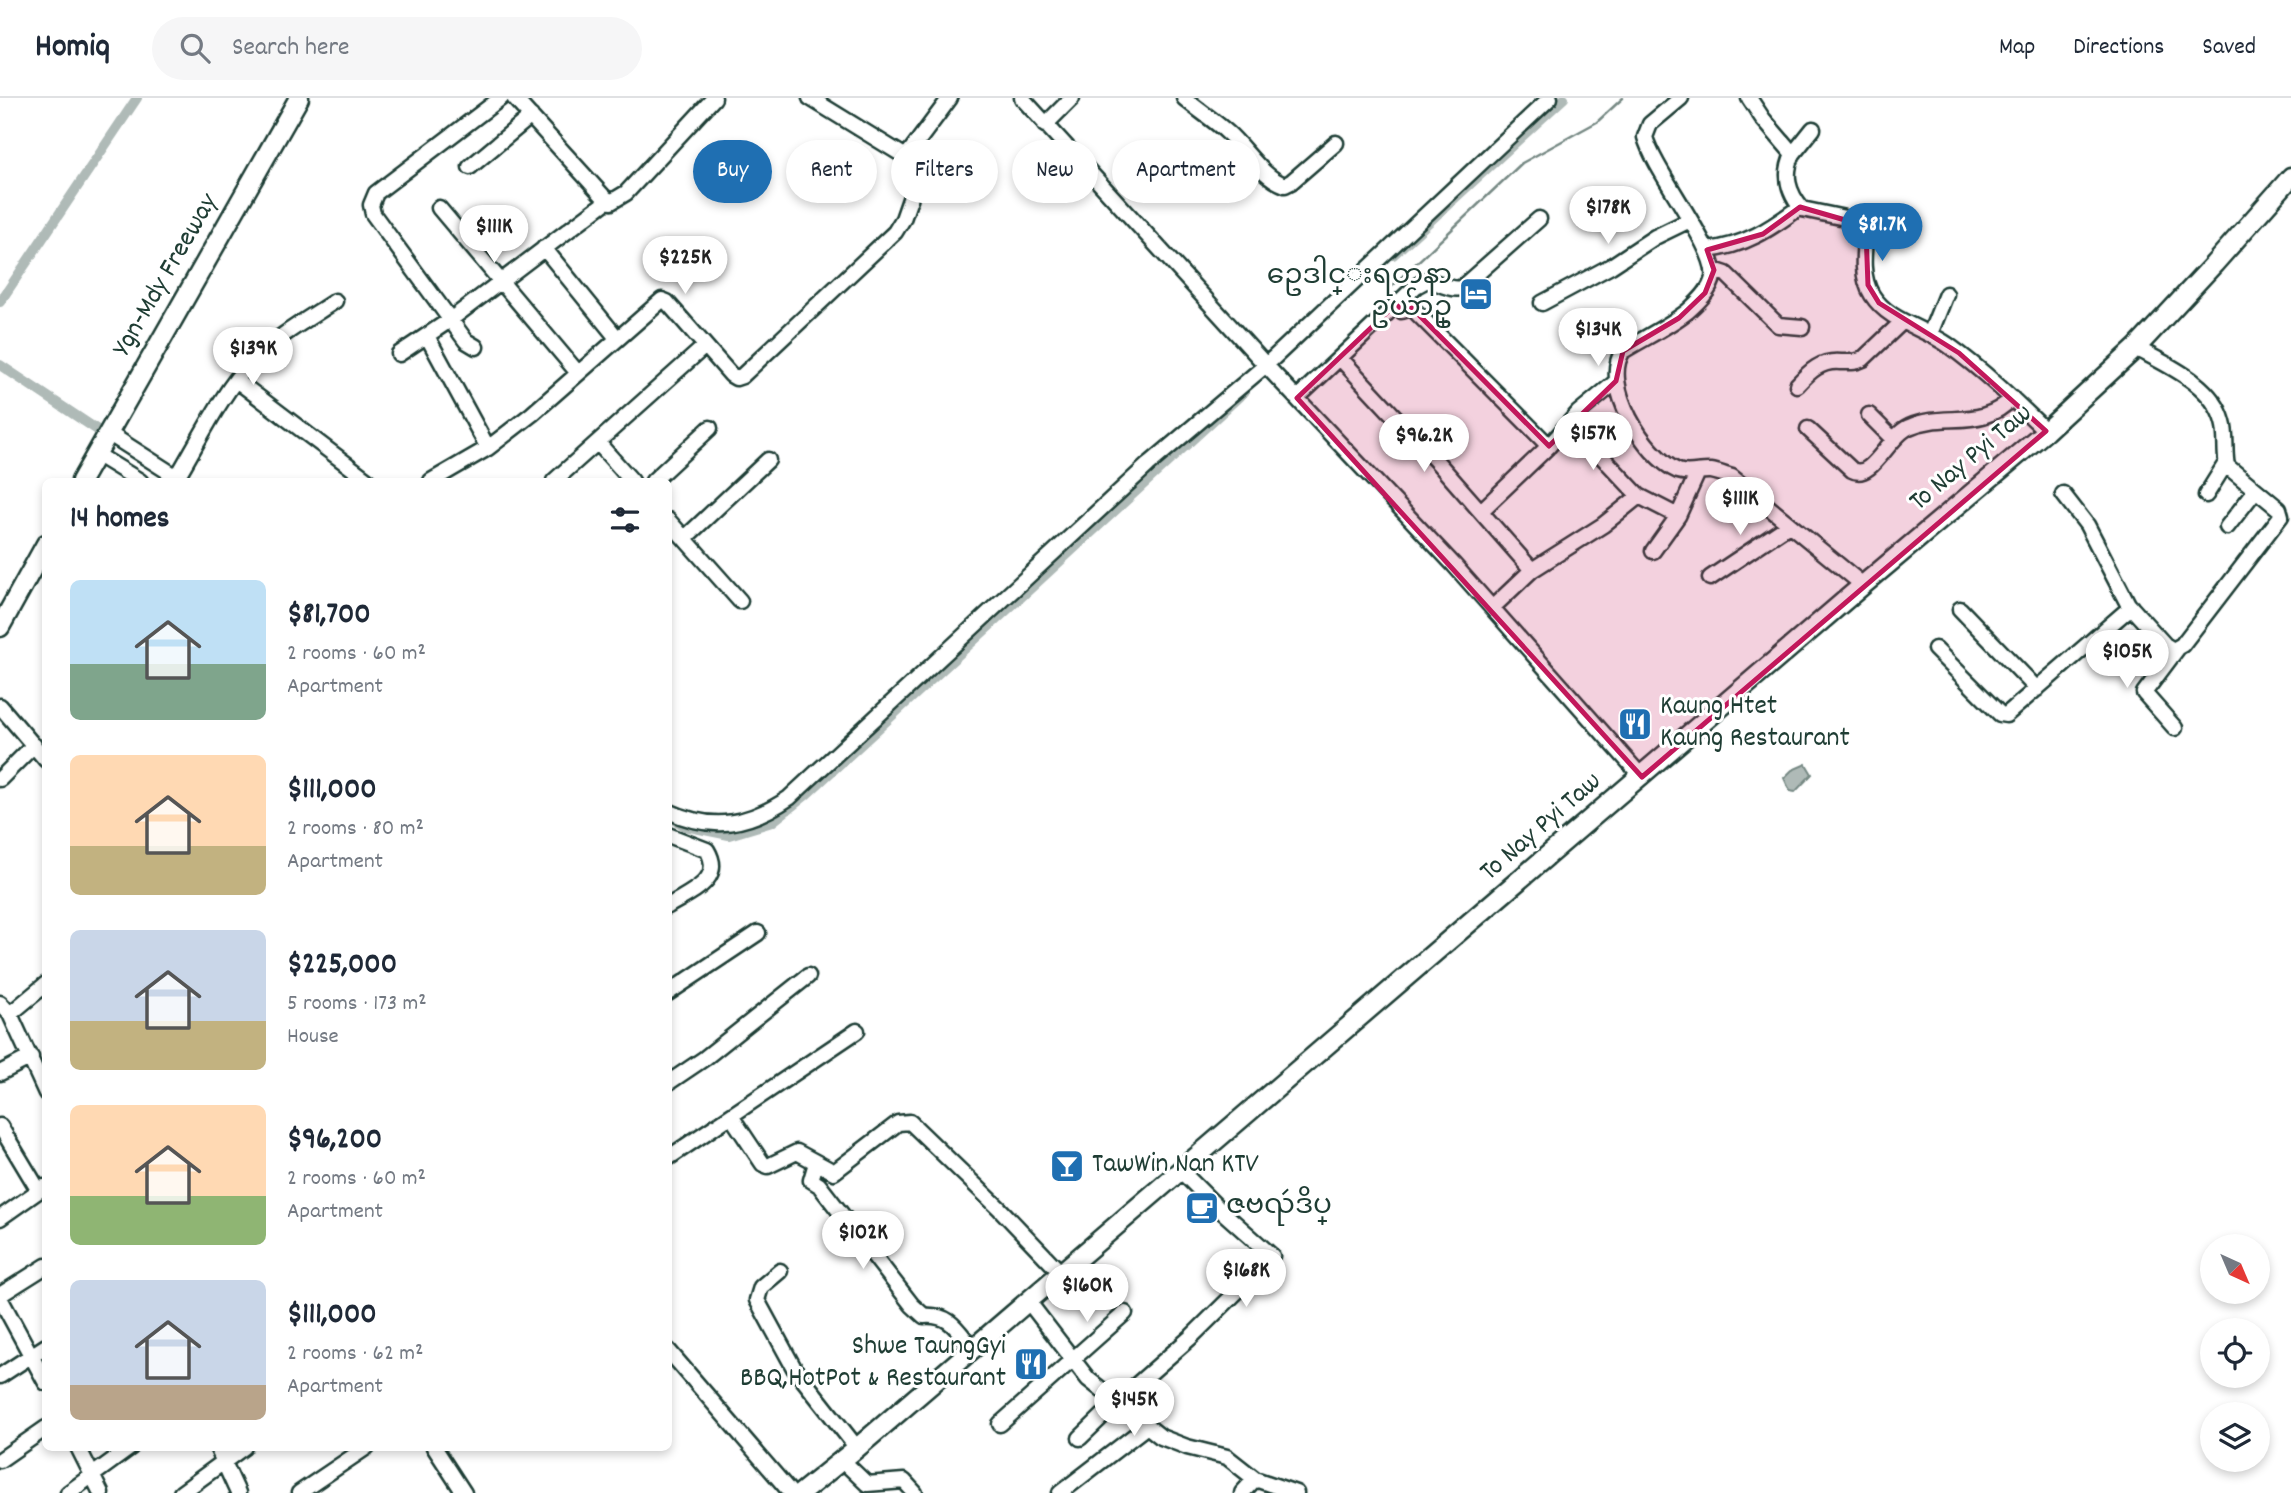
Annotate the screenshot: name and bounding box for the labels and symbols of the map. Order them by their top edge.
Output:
street label: Ygn-Mdy Freeway [104,186,230,365]
pin: $178K [1559,186,1657,246]
pin: $81.7K [1825,204,1939,263]
pin: $111K [445,206,543,265]
pin: $225K [636,236,734,296]
place label: ဥေဒါင္းရတနာ ဥယ်ာဥ္ [1267,255,1452,330]
hotel icon: ဥေဒါင္းရတနာ ဥယ်ာဥ္ [1457,275,1495,313]
pin: $134K [1549,308,1647,368]
pin: $139K [204,328,302,387]
street label: To Nay Pyi Taw [1902,395,2042,523]
pin: $157K [1544,412,1642,472]
pin: $96.2K [1367,414,1481,474]
pin: $111K [1691,478,1789,537]
pin: $105K [2078,630,2176,690]
place label: Kaung Htet Kaung Restaurant [1660,688,1850,760]
restaurant icon: Kaung Htet Kaung Restaurant [1616,705,1654,743]
street label: To Nay Pyi Taw [1472,764,1612,892]
place label: TawWin Nan KTV [1092,1146,1259,1186]
bar icon: TawWin Nan KTV [1048,1147,1086,1185]
place label: ဇဗၺဴဒိပ္ [1226,1186,1332,1228]
cafe icon: ဇဗၺဴဒိပ္ [1183,1189,1221,1227]
pin: $102K [814,1212,912,1271]
north arrow [2200,1234,2270,1304]
pin: $168K [1197,1250,1295,1309]
pin: $160K [1038,1264,1136,1324]
place label: Shwe TaungGyi BBQ,HotPot & Restaurant [740,1328,1006,1400]
restaurant icon: Shwe TaungGyi BBQ,HotPot & Restaurant [1012,1345,1050,1383]
pin: $145K [1085,1378,1183,1438]

